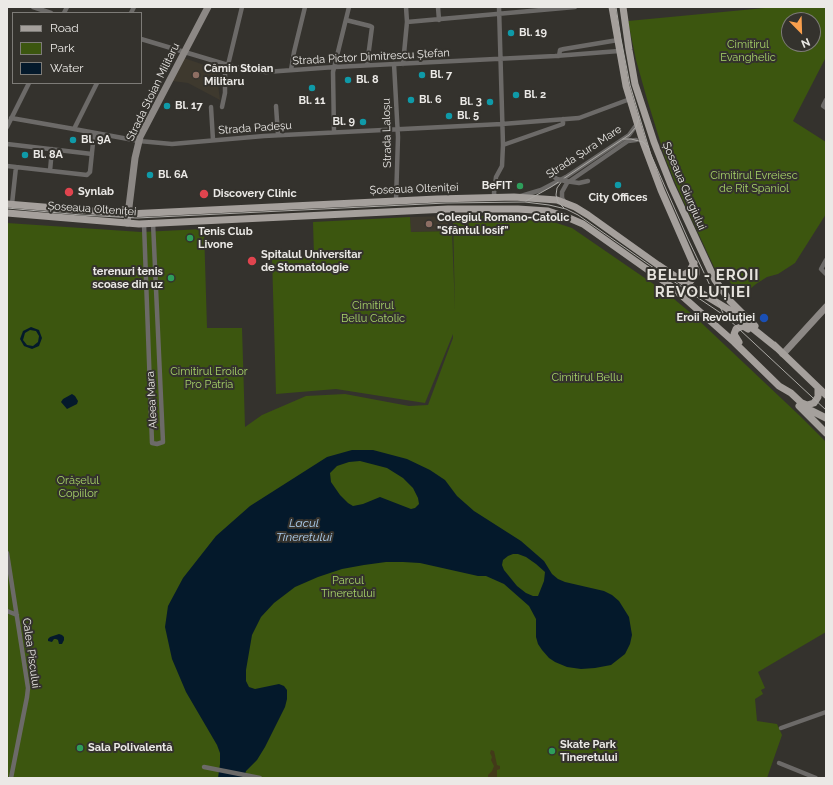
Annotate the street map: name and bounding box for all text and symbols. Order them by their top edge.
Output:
legend [12,12,142,84]
north arrow [781,12,821,52]
text: Road [50,21,79,35]
place label: Bl. 19 [519,26,547,40]
marker: Bl. 19 [506,28,516,38]
text: N [799,35,812,50]
park label: Cimitirul Evanghelic [720,38,776,64]
text: Park [50,41,75,55]
street label: Strada Stoian Militaru [123,41,183,143]
street label: Strada Pictor Dimitrescu Ștefan [292,46,450,68]
text: Water [50,61,84,75]
place label: Cămin Stoian Militaru [204,62,273,88]
place label: Bl. 7 [430,68,452,82]
marker: Cămin Stoian Militaru [191,70,201,80]
marker: Bl. 7 [417,70,427,80]
place label: Bl. 8 [356,73,379,87]
marker: Bl. 8 [343,75,353,85]
marker: Bl. 11 [307,83,317,93]
place label: Bl. 2 [524,88,546,102]
marker: Bl. 2 [511,90,521,100]
place label: Bl. 6 [419,93,442,107]
place label: Bl. 11 [299,94,325,108]
marker: Bl. 6 [406,95,416,105]
place label: Bl. 3 [460,95,482,109]
marker: Bl. 3 [485,97,495,107]
street label: Strada Laloșu [380,98,394,168]
place label: Bl. 17 [175,99,203,113]
marker: Bl. 17 [162,101,172,111]
place label: Bl. 5 [457,109,479,123]
marker: Bl. 5 [444,111,454,121]
place label: Bl. 9 [332,115,355,129]
marker: Bl. 9 [358,117,368,127]
street label: Strada Padeșu [218,119,292,137]
street label: Strada Șura Mare [544,123,624,181]
place label: Bl. 9A [81,133,111,147]
marker: Bl. 9A [68,135,78,145]
street label: Șoseaua Giurgiului [659,140,709,232]
place label: Bl. 8A [33,148,63,162]
marker: Bl. 8A [20,150,30,160]
place label: Bl. 6A [158,168,188,182]
park label: Cimitirul Evreiesc de Rit Spaniol [710,169,798,195]
marker: Bl. 6A [145,170,155,180]
place label: BeFIT [482,179,512,193]
marker: City Offices [613,180,623,190]
street label: Șoseaua Olteniței [369,181,459,197]
marker: BeFIT [515,181,525,191]
place label: Synlab [78,185,114,199]
marker: Synlab [63,186,75,198]
place label: Discovery Clinic [213,187,297,201]
marker: Discovery Clinic [198,188,210,200]
place label: City Offices [589,191,647,205]
street label: Șoseaua Olteniței [47,199,137,219]
place label: Colegiul Romano-Catolic "Sfântul Iosif" [437,211,569,237]
marker: Colegiul Romano-Catolic "Sfântul Iosif" [424,219,434,229]
place label: Tenis Club Livone [198,225,253,251]
marker: Tenis Club Livone [185,233,195,243]
place label: Spitalul Universitar de Stomatologie [261,248,362,274]
marker: Spitalul Universitar de Stomatologie [246,255,258,267]
place label: terenuri tenis scoase din uz [92,265,163,291]
district label: BELLU - EROII REVOLUȚIEI [646,266,760,301]
marker: terenuri tenis scoase din uz [166,273,176,283]
park label: Cimitirul Bellu Catolic [341,299,405,325]
place label: Eroii Revoluției [677,311,755,325]
marker: Eroii Revoluției [758,312,770,324]
park label: Cimitirul Eroilor Pro Patria [170,365,248,391]
street label: Aleea Mara [144,371,160,429]
park label: Cimitirul Bellu [551,371,623,385]
park label: Orășelul Copiilor [57,474,99,500]
water label: Lacul Tineretului [276,516,332,544]
park label: Parcul Tineretului [321,574,375,600]
street label: Calea Piscului [20,617,42,689]
place label: Skate Park Tineretului [560,738,618,764]
place label: Sala Polivalentă [88,741,173,755]
marker: Sala Polivalentă [75,743,85,753]
marker: Skate Park Tineretului [547,746,557,756]

